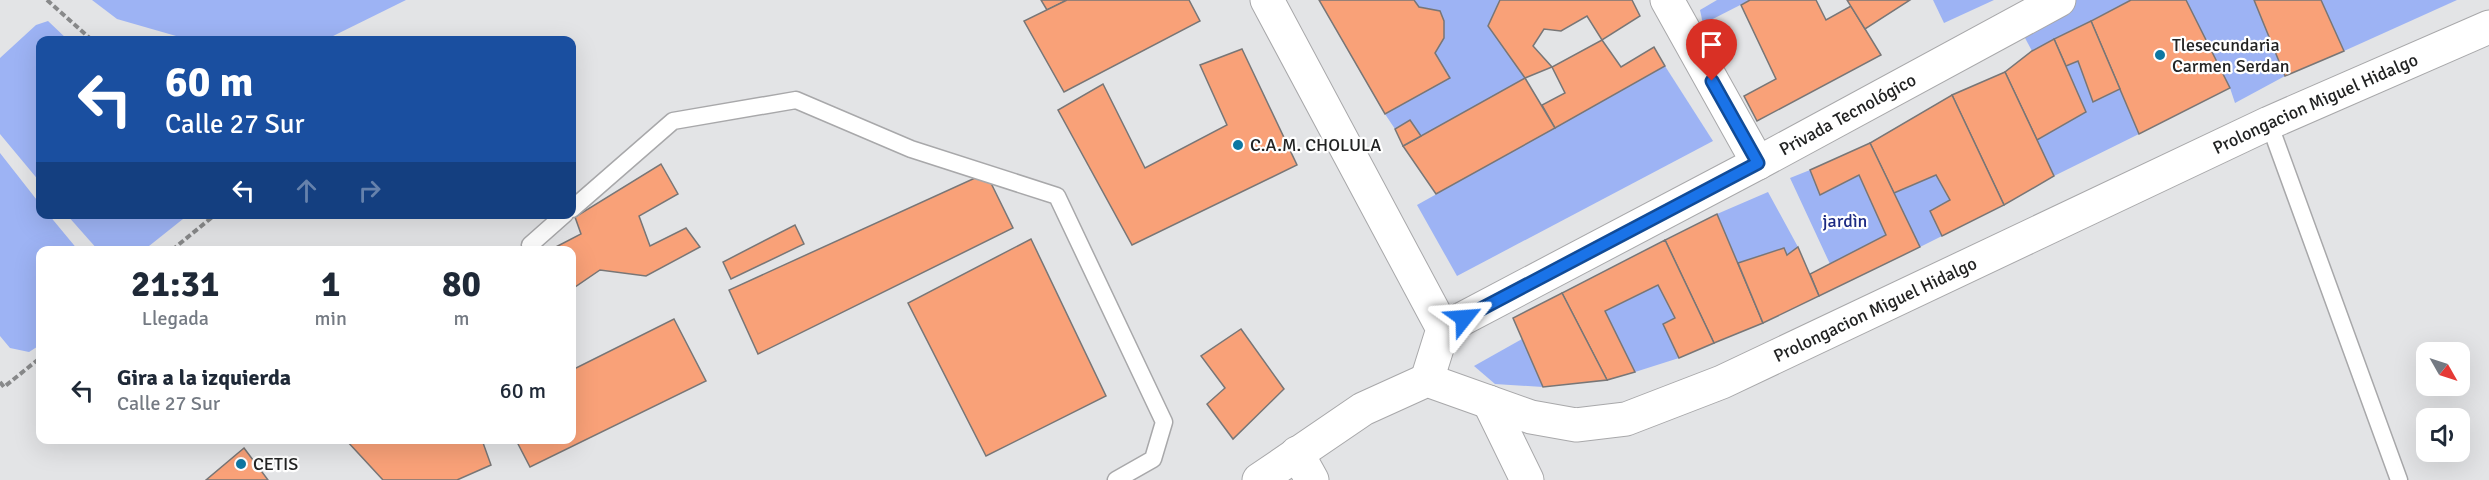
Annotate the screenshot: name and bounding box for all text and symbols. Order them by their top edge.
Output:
pin [1686,19,1737,81]
icon: arrive [1695,28,1728,61]
place label: Tlesecundaria Carmen Serdan [2172,34,2290,77]
marker: Tlesecundaria Carmen Serdan [2153,48,2167,62]
street label: Prolongacion Miguel Hidalgo [2209,48,2421,159]
text: 60 m [165,57,254,108]
icon: left [66,60,144,138]
street label: Privada Tecnológico [1776,69,1920,160]
text: Calle 27 Sur [165,108,304,141]
place label: C.A.M. CHOLULA [1250,134,1381,156]
marker: C.A.M. CHOLULA [1231,138,1245,152]
icon: left [227,174,260,207]
icon: ahead [290,174,323,207]
icon: right [353,174,386,207]
park label: jardìn [1823,210,1867,232]
street label: Prolongacion Miguel Hidalgo [1770,252,1980,367]
text: 21:31 [131,262,219,307]
text: 1 [321,262,340,307]
text: 80 [442,262,481,307]
position arrow [1432,286,1496,350]
text: Llegada [142,306,209,331]
text: min [315,306,347,331]
text: m [453,306,469,331]
north arrow [2416,342,2470,396]
map controls [2416,342,2470,462]
text: Gira a la izquierda [117,364,291,391]
icon: left [66,374,99,407]
text: 60 m [500,377,546,404]
text: Calle 27 Sur [117,391,220,416]
button: sound [2416,408,2470,462]
place label: CETIS [253,453,298,475]
marker: CETIS [234,457,248,471]

